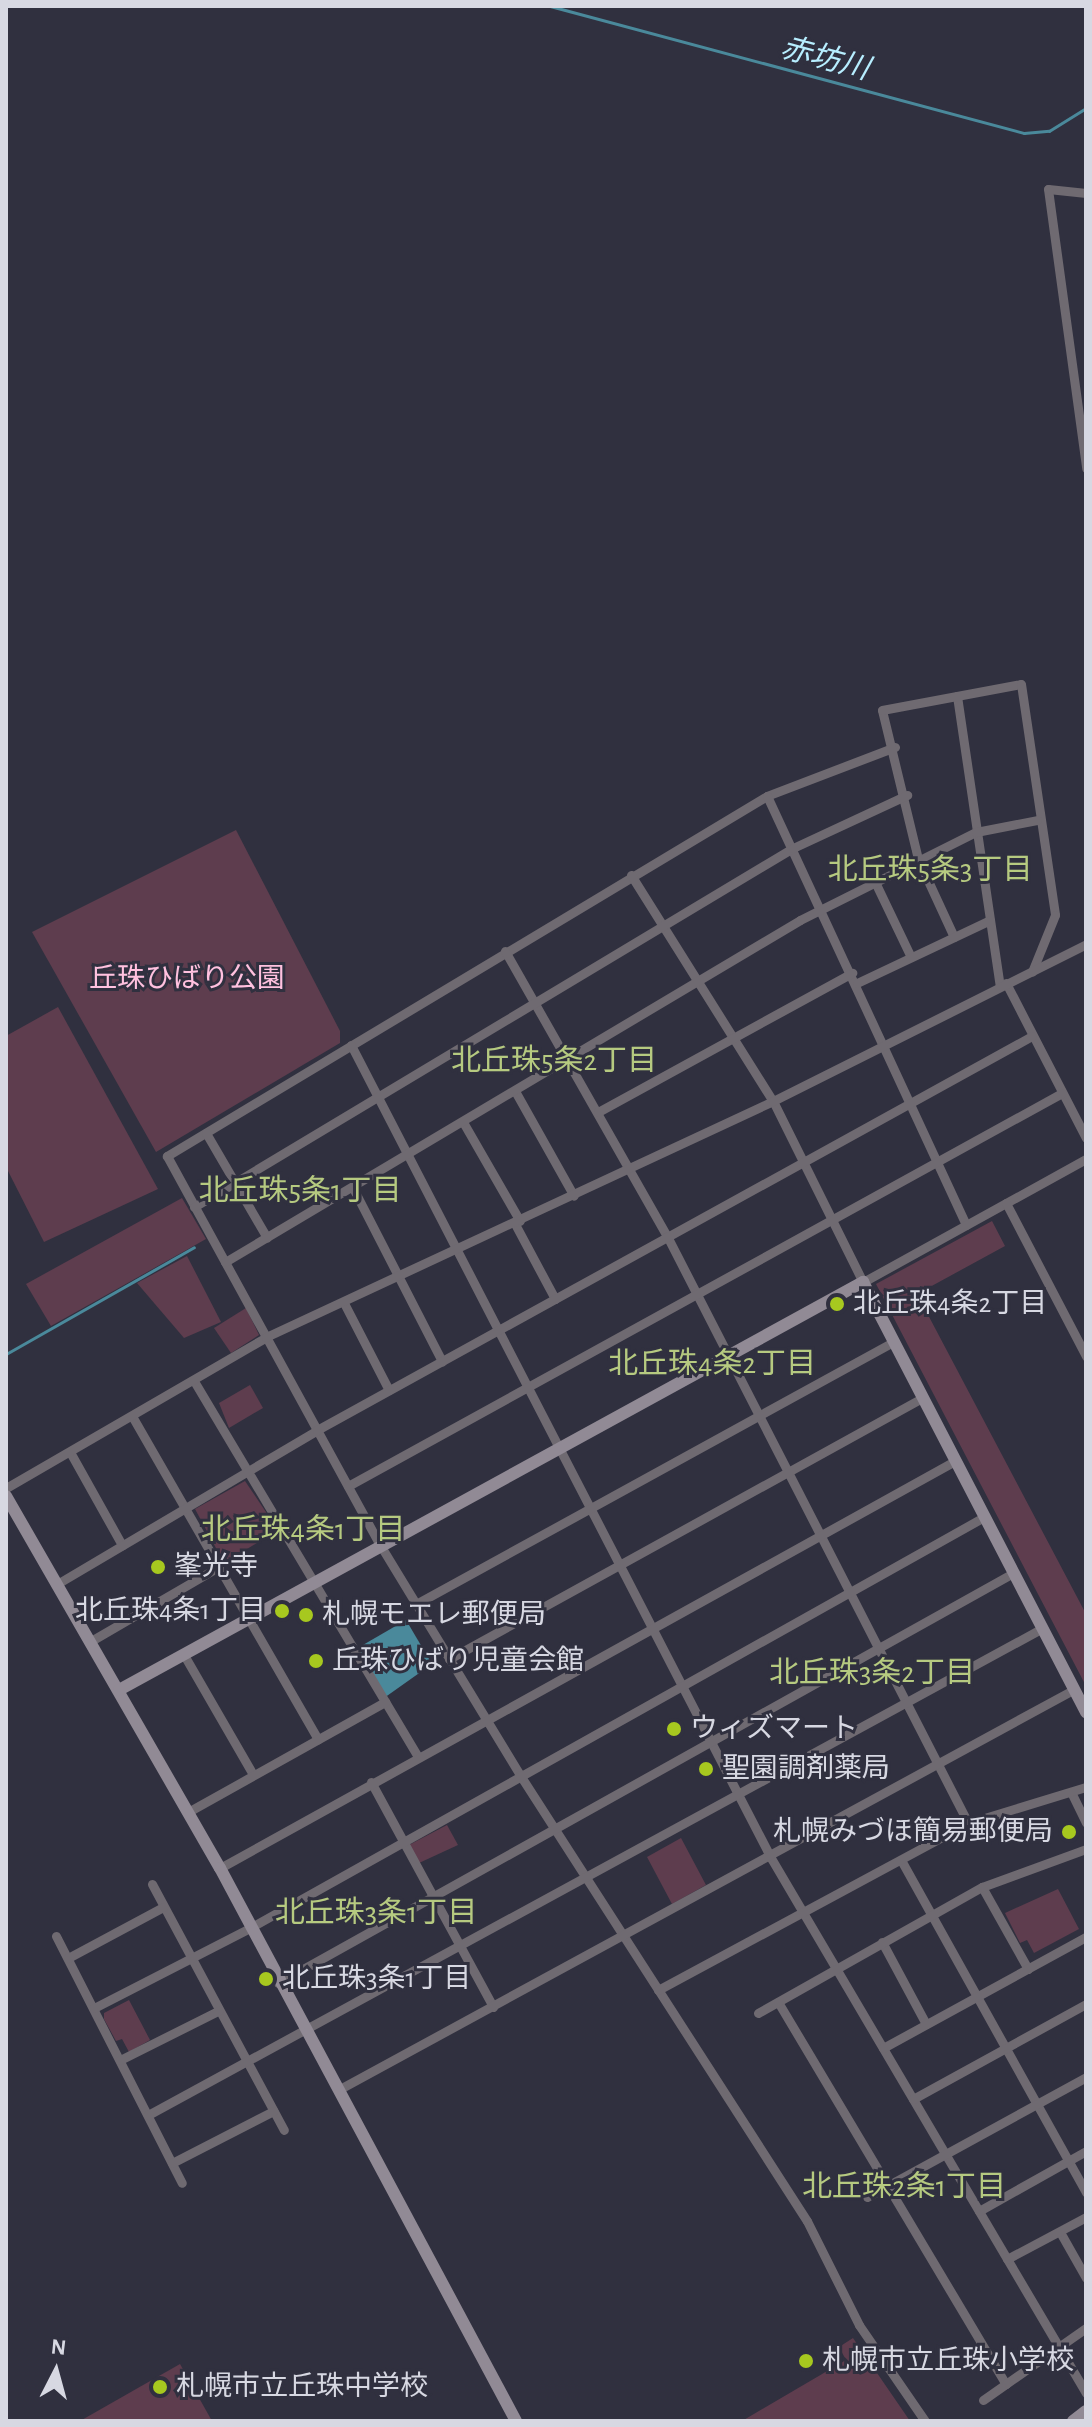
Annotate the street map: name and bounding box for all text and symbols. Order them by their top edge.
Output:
water label: 赤坊川 [777,30,873,88]
district label: 北丘珠5条3丁目 [828,852,1032,888]
park label: 丘珠ひばり公園 [89,962,285,996]
district label: 北丘珠5条2丁目 [451,1043,657,1079]
district label: 北丘珠5条1丁目 [199,1173,401,1209]
place label: 北丘珠4条2丁目 [853,1287,1047,1321]
marker: 北丘珠4条2丁目 [828,1295,846,1313]
district label: 北丘珠4条2丁目 [608,1346,816,1382]
district label: 北丘珠4条1丁目 [201,1512,405,1548]
place label: 峯光寺 [174,1550,258,1584]
marker: 峯光寺 [149,1558,167,1576]
place label: 北丘珠4条1丁目 [75,1594,266,1628]
place label: 札幌モエレ郵便局 [322,1598,546,1632]
marker: 北丘珠4条1丁目 [273,1602,291,1620]
marker: 札幌モエレ郵便局 [297,1606,315,1624]
place label: 丘珠ひばり児童会館 [332,1644,584,1678]
marker: 丘珠ひばり児童会館 [307,1652,325,1670]
district label: 北丘珠3条2丁目 [769,1655,975,1691]
place label: ウィズマート [690,1712,858,1746]
marker: ウィズマート [665,1720,683,1738]
place label: 聖園調剤薬局 [722,1752,890,1786]
marker: 聖園調剤薬局 [697,1760,715,1778]
place label: 札幌みづほ簡易郵便局 [773,1815,1053,1849]
marker: 札幌みづほ簡易郵便局 [1060,1823,1078,1841]
district label: 北丘珠3条1丁目 [275,1895,477,1931]
place label: 北丘珠3条1丁目 [282,1962,471,1996]
marker: 北丘珠3条1丁目 [257,1970,275,1988]
district label: 北丘珠2条1丁目 [802,2169,1006,2205]
north arrow [16,2331,96,2411]
text: N [50,2335,67,2359]
place label: 札幌市立丘珠小学校 [822,2344,1074,2378]
marker: 札幌市立丘珠小学校 [797,2352,815,2370]
place label: 札幌市立丘珠中学校 [176,2370,428,2404]
marker: 札幌市立丘珠中学校 [151,2378,169,2396]

